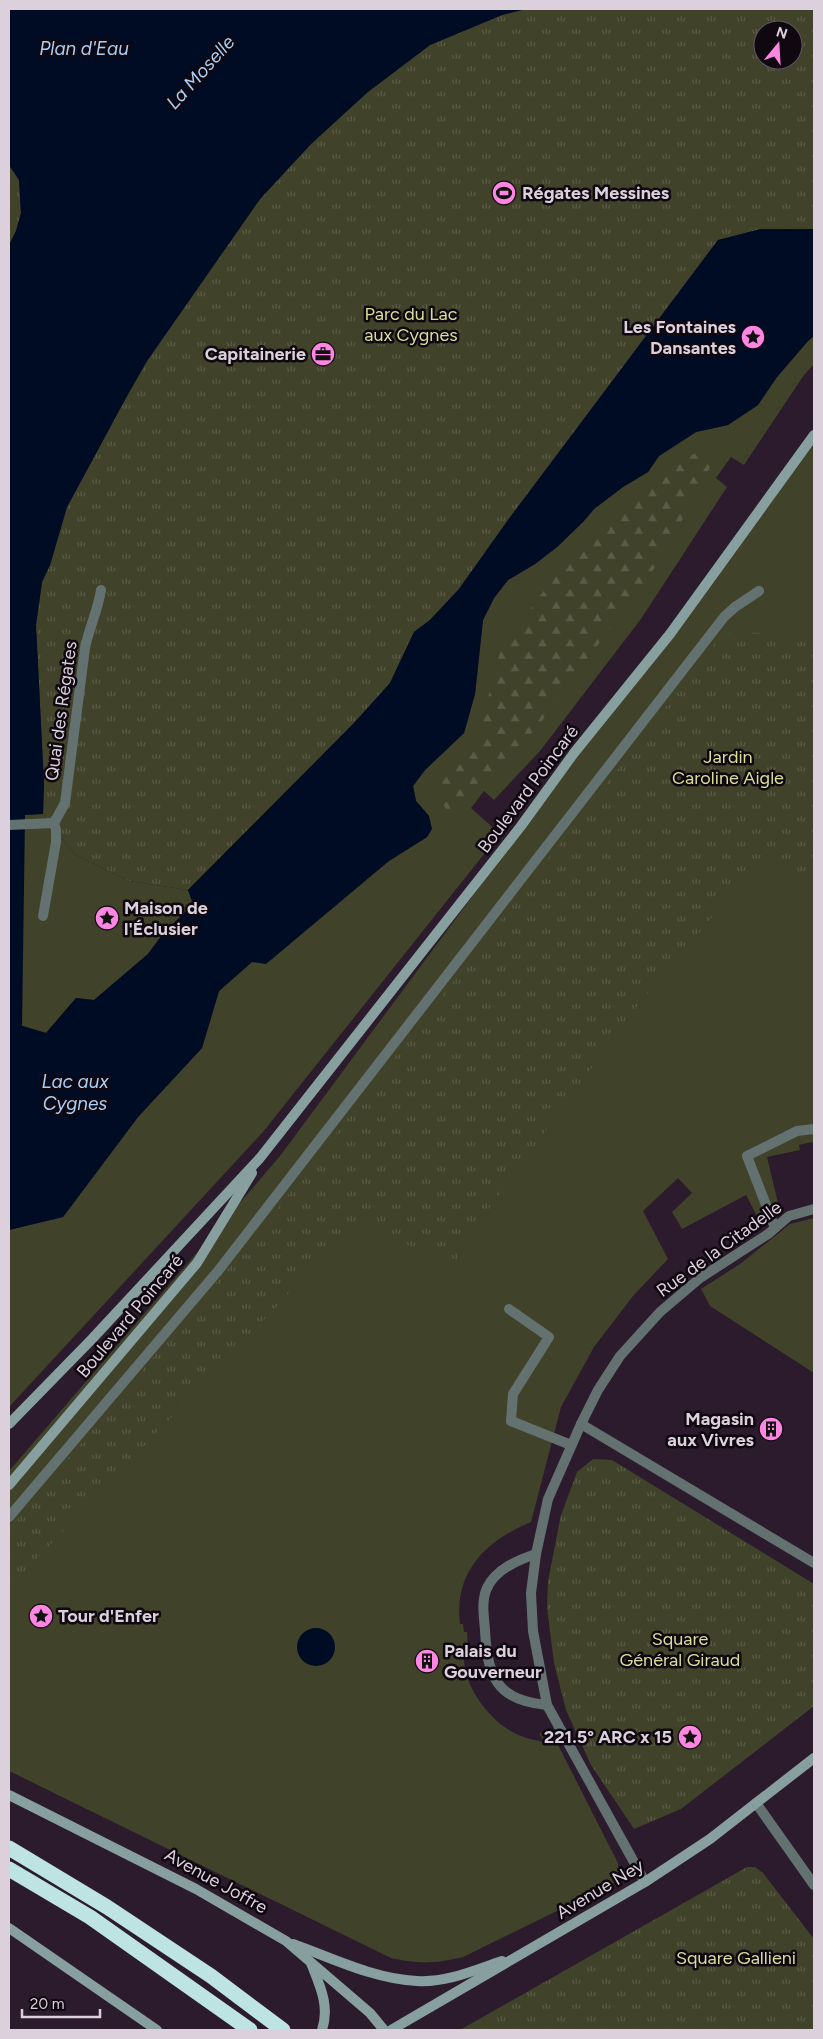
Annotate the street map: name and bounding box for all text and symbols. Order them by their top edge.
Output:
north arrow [753,20,803,70]
text: N [774,23,790,43]
water label: La Moselle [161,30,240,114]
water label: Plan d'Eau [39,37,129,60]
sports icon: Régates Messines [491,180,517,206]
place label: Régates Messines [522,182,670,204]
park label: Parc du Lac aux Cygnes [364,303,458,346]
place label: Les Fontaines Dansantes [623,316,737,359]
place icon: Les Fontaines Dansantes [740,324,766,350]
office icon: Capitainerie [310,341,336,367]
place label: Capitainerie [205,343,306,365]
street label: Quai des Régates [40,640,82,782]
street label: Boulevard Poincaré [473,721,583,857]
park label: Jardin Caroline Aigle [672,746,784,789]
place label: Maison de l'Éclusier [124,897,208,940]
place icon: Maison de l'Éclusier [94,905,120,931]
water label: Lac aux Cygnes [42,1070,109,1115]
street label: Rue de la Citadelle [652,1196,786,1302]
street label: Boulevard Poincaré [72,1250,188,1382]
place label: Magasin aux Vivres [667,1408,755,1451]
building icon: Magasin aux Vivres [758,1416,784,1442]
place icon: Tour d'Enfer [28,1603,54,1629]
place label: Tour d'Enfer [58,1605,159,1627]
park label: Square Général Giraud [620,1628,740,1671]
place label: Palais du Gouverneur [444,1640,542,1683]
building icon: Palais du Gouverneur [414,1648,440,1674]
place icon: 221.5° ARC x 15 [677,1724,703,1750]
place label: 221.5° ARC x 15 [544,1726,672,1748]
street label: Avenue Joffre [161,1844,271,1918]
street label: Avenue Ney [552,1854,648,1924]
park label: Square Gallieni [676,1947,796,1969]
scale bar [22,1986,100,2018]
text: 20 m [30,1995,64,2013]

